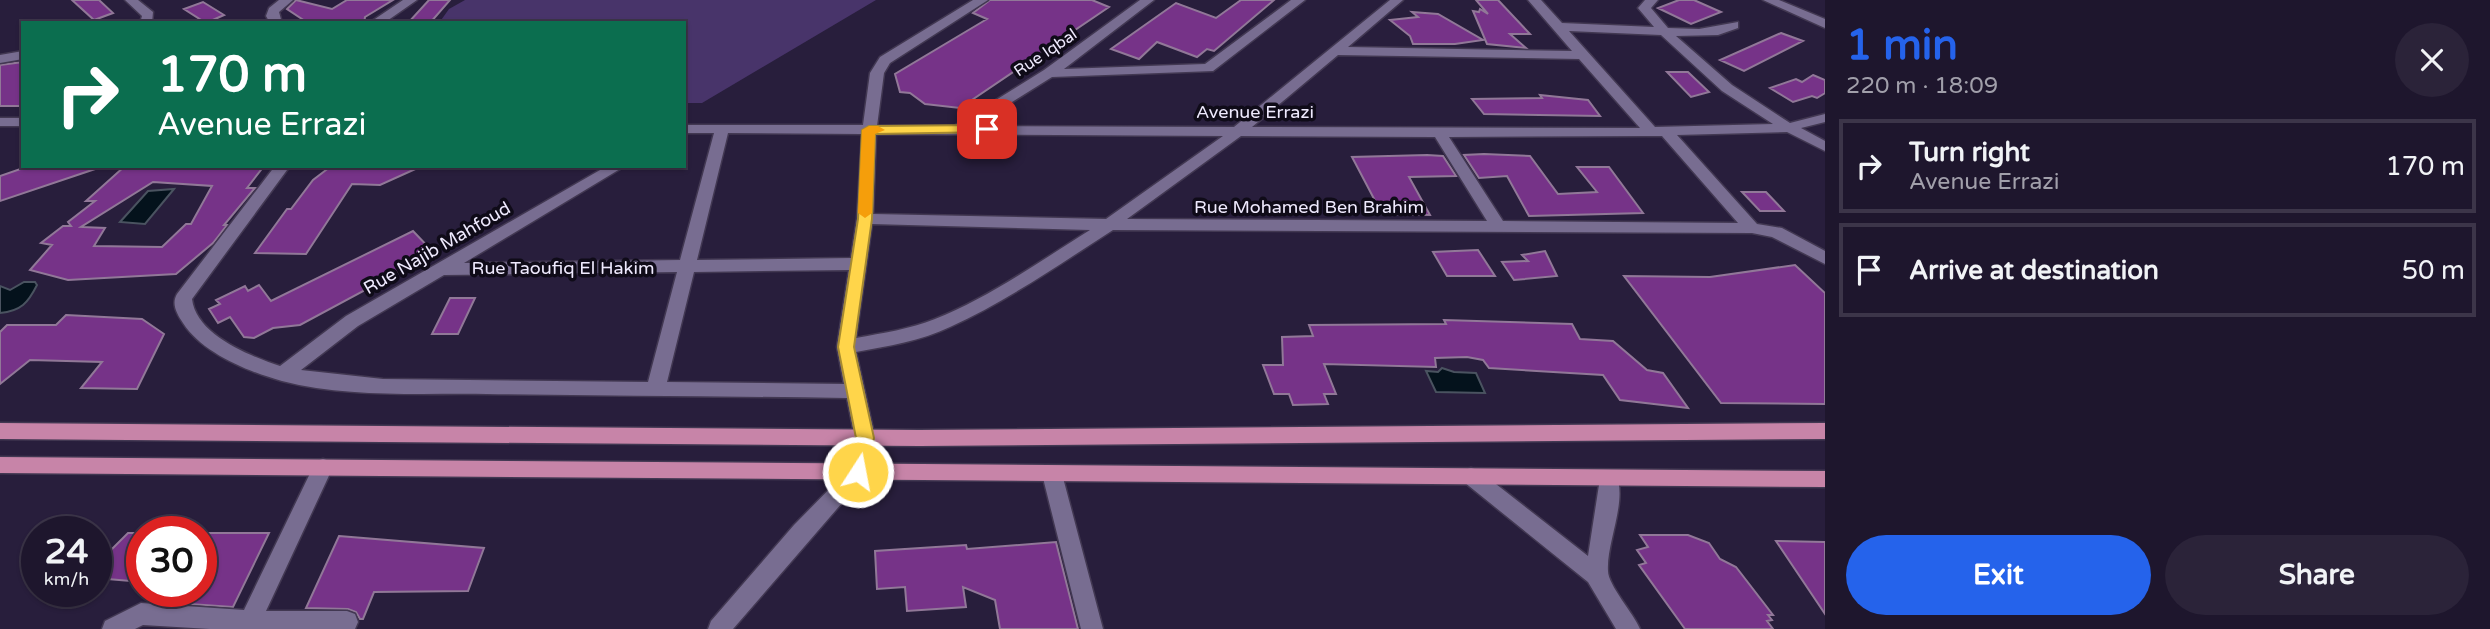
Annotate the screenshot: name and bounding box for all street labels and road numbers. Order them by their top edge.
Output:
street label: Rue Iqbal [1010,24,1081,81]
street label: Avenue Errazi [1196,101,1314,123]
street label: Rue Mohamed Ben Brahim [1194,196,1424,218]
street label: Rue Najib Mahfoud [360,197,514,299]
street label: Rue Taoufiq El Hakim [472,257,654,279]

